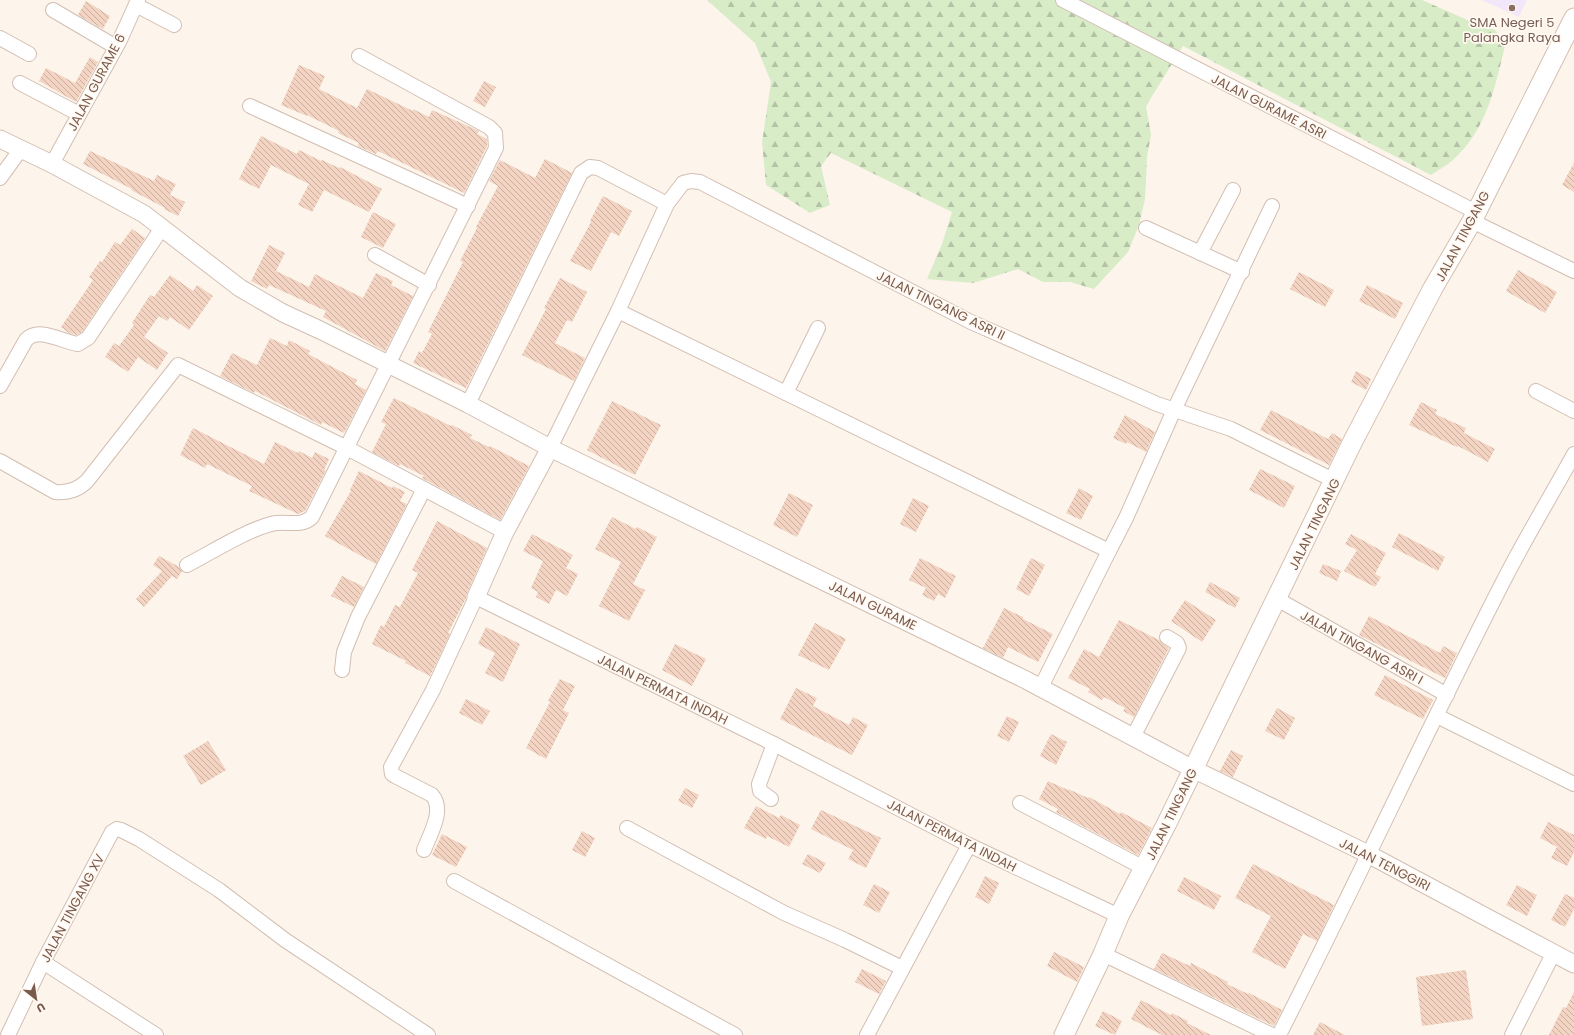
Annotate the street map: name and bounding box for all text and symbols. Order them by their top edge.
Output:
marker: SMA Negeri 5 Palangka Raya [1507,3,1517,13]
place label: SMA Negeri 5 Palangka Raya [1463,13,1561,47]
street label: JALAN GURAME 6 [63,30,130,134]
street label: JALAN GURAME ASRI [1208,69,1330,144]
street label: JALAN TINGANG [1431,188,1494,285]
street label: JALAN TINGANG ASRI II [873,266,1008,345]
street label: JALAN TINGANG [1284,475,1345,573]
street label: JALAN GURAME [825,576,920,635]
street label: JALAN TINGANG ASRI I [1297,606,1427,689]
street label: JALAN PERMATA INDAH [594,650,731,729]
street label: JALAN TINGANG [1141,765,1202,863]
street label: JALAN PERMATA INDAH [884,794,1020,876]
street label: JALAN TENGGIRI [1336,833,1434,896]
street label: JALAN TINGANG XV [36,850,109,966]
north arrow [16,979,56,1019]
text: U [33,999,48,1017]

